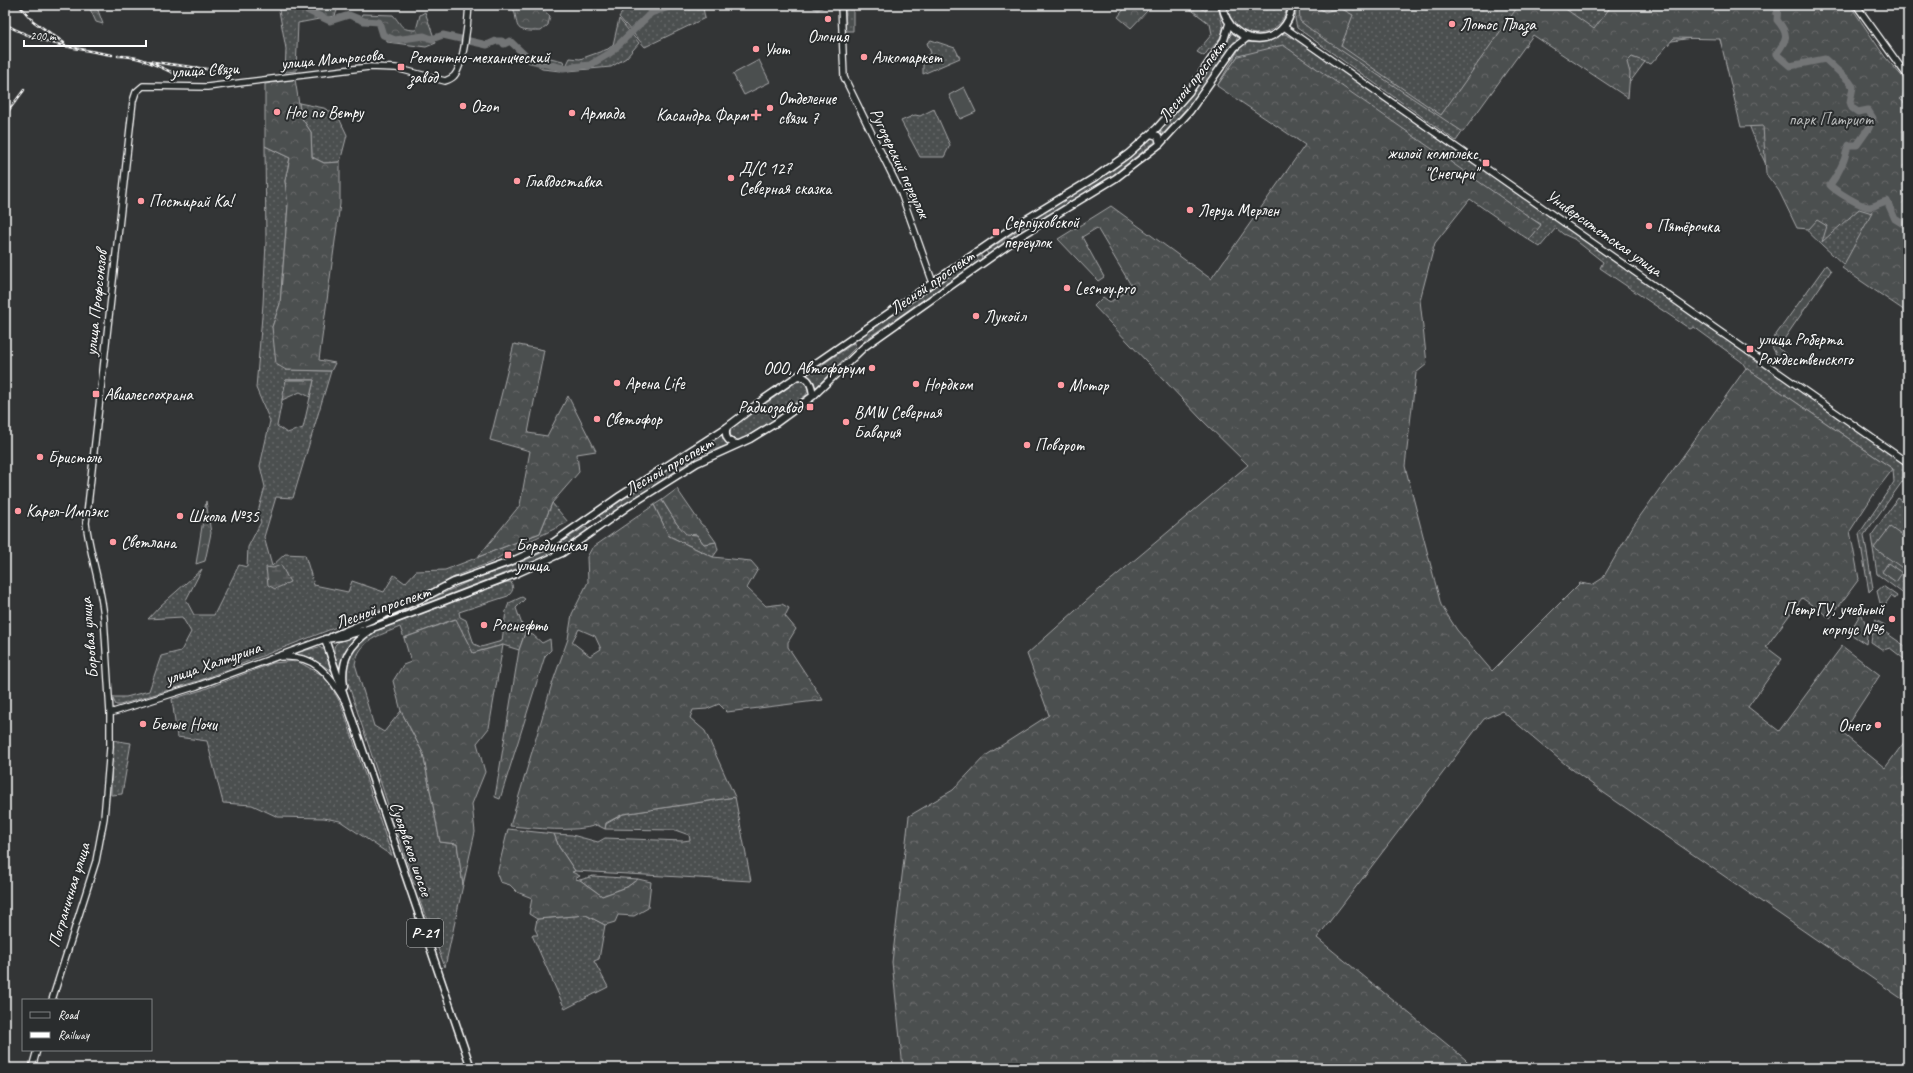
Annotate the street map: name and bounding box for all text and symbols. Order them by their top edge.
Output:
marker: Олония [823,14,833,24]
place label: Лотос Плаза [1460,14,1537,36]
marker: Лотос Плаза [1447,19,1457,29]
scale bar [24,22,146,48]
place label: Олония [808,26,849,47]
text: 200 m [30,28,57,44]
street label: Лесной проспект [1153,35,1231,126]
place label: Уют [764,39,790,60]
street label: улица Матросова [279,44,386,74]
marker: Уют [751,44,761,54]
place label: Ремонтно-механический завод [407,47,551,89]
place label: Алкомаркет [872,47,943,68]
marker: Алкомаркет [859,52,869,62]
street label: улица Связи [169,58,241,83]
marker: Ремонтно-механический завод [396,62,406,72]
place label: Отделение связи 7 [778,88,837,129]
place label: Ozon [471,96,499,117]
marker: Ozon [458,101,468,111]
place label: Нос по Ветру [285,102,365,123]
place label: Армада [580,103,626,124]
marker: Отделение связи 7 [765,103,775,113]
place label: Касандра Фарм [656,105,749,126]
street label: Ругозерский переулок [865,105,935,223]
marker: Нос по Ветру [272,107,282,117]
marker: Армада [567,108,577,118]
park label: парк Патриот [1789,109,1874,130]
marker: Касандра Фарм [751,110,761,120]
place label: жилой комплекс "Снегири" [1387,143,1482,184]
place label: Д/С 127 Северная сказка [739,158,833,199]
marker: жилой комплекс "Снегири" [1481,158,1491,168]
place label: Главдоставка [525,171,603,192]
marker: Д/С 127 Северная сказка [726,173,736,183]
marker: Главдоставка [512,176,522,186]
street label: Университетская улица [1542,185,1668,282]
place label: Постирай Ка! [149,191,236,212]
marker: Постирай Ка! [136,196,146,206]
place label: Леруа Мерлен [1198,200,1280,221]
marker: Леруа Мерлен [1185,205,1195,215]
place label: Серпуховской переулок [1004,212,1080,253]
place label: Пятёрочка [1657,216,1720,237]
marker: Пятёрочка [1644,221,1654,231]
marker: Серпуховской переулок [991,227,1001,237]
street label: улица Профсоюзов [80,245,112,358]
street label: Лесной проспект [886,245,979,319]
place label: Lesnoy.pro [1075,278,1136,299]
marker: Lesnoy.pro [1062,283,1072,293]
place label: Лукойл [984,306,1027,327]
marker: Лукойл [971,311,981,321]
place label: улица Роберта Рождественского [1757,329,1855,370]
marker: улица Роберта Рождественского [1745,344,1755,354]
place label: ООО, Автофорум [763,358,865,379]
marker: ООО, Автофорум [867,363,877,373]
place label: Арена Life [625,373,686,394]
place label: Нордком [924,374,974,395]
place label: Мотор [1069,375,1110,396]
marker: Арена Life [612,378,622,388]
marker: Нордком [911,379,921,389]
marker: Мотор [1056,380,1066,390]
place label: Авиалесоохрана [104,384,194,405]
marker: Авиалесоохрана [91,389,101,399]
place label: Радиозавод [738,397,804,419]
marker: Радиозавод [805,402,815,412]
place label: BMW Северная Бавария [854,402,943,443]
place label: Светофор [605,409,664,430]
marker: Светофор [592,414,602,424]
marker: BMW Северная Бавария [841,417,851,427]
street label: Лесной проспект [621,432,717,500]
place label: Поворот [1035,435,1085,456]
marker: Поворот [1022,440,1032,450]
place label: Бристоль [48,447,102,468]
marker: Бристоль [35,452,45,462]
place label: Карел-Импэкс [26,501,109,522]
marker: Карел-Импэкс [13,506,23,516]
place label: Школа №35 [188,506,260,527]
marker: Школа №35 [175,511,185,521]
place label: Светлана [121,532,178,553]
place label: Бородинская улица [515,535,588,576]
marker: Светлана [108,537,118,547]
marker: Бородинская улица [503,550,513,560]
street label: Лесной проспект [333,581,434,633]
street label: Боровая улица [75,595,103,679]
place label: ПетрГУ, учебный корпус №6 [1783,599,1885,640]
marker: ПетрГУ, учебный корпус №6 [1887,614,1897,624]
place label: Роснефть [492,615,548,636]
marker: Роснефть [479,620,489,630]
street label: улица Халтурина [161,636,265,690]
place label: Белые Ночи [151,714,219,735]
place label: Онего [1838,715,1872,736]
marker: Белые Ночи [138,719,148,729]
marker: Онего [1873,720,1883,730]
street label: Суоярвское шоссе [385,799,437,900]
street label: Пограничная улица [43,839,95,950]
road number: Р-21 [407,919,443,947]
legend [22,999,152,1051]
text: Road [58,1007,80,1023]
text: Railway [58,1027,90,1043]

